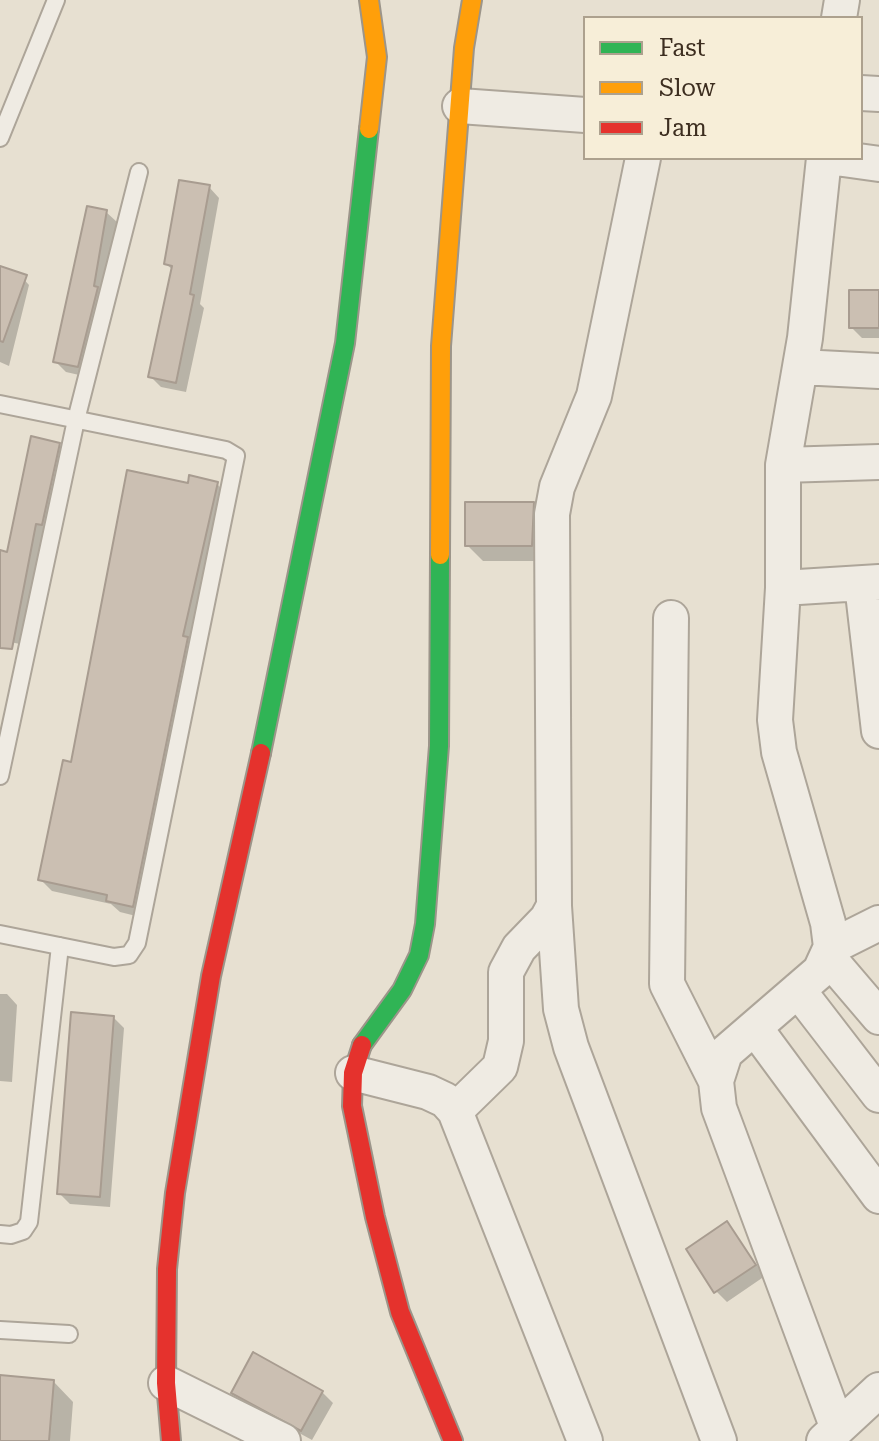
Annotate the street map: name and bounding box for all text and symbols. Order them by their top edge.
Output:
legend [583,16,863,160]
text: Fast [659,34,706,62]
text: Slow [659,74,715,102]
text: Jam [659,114,707,142]

